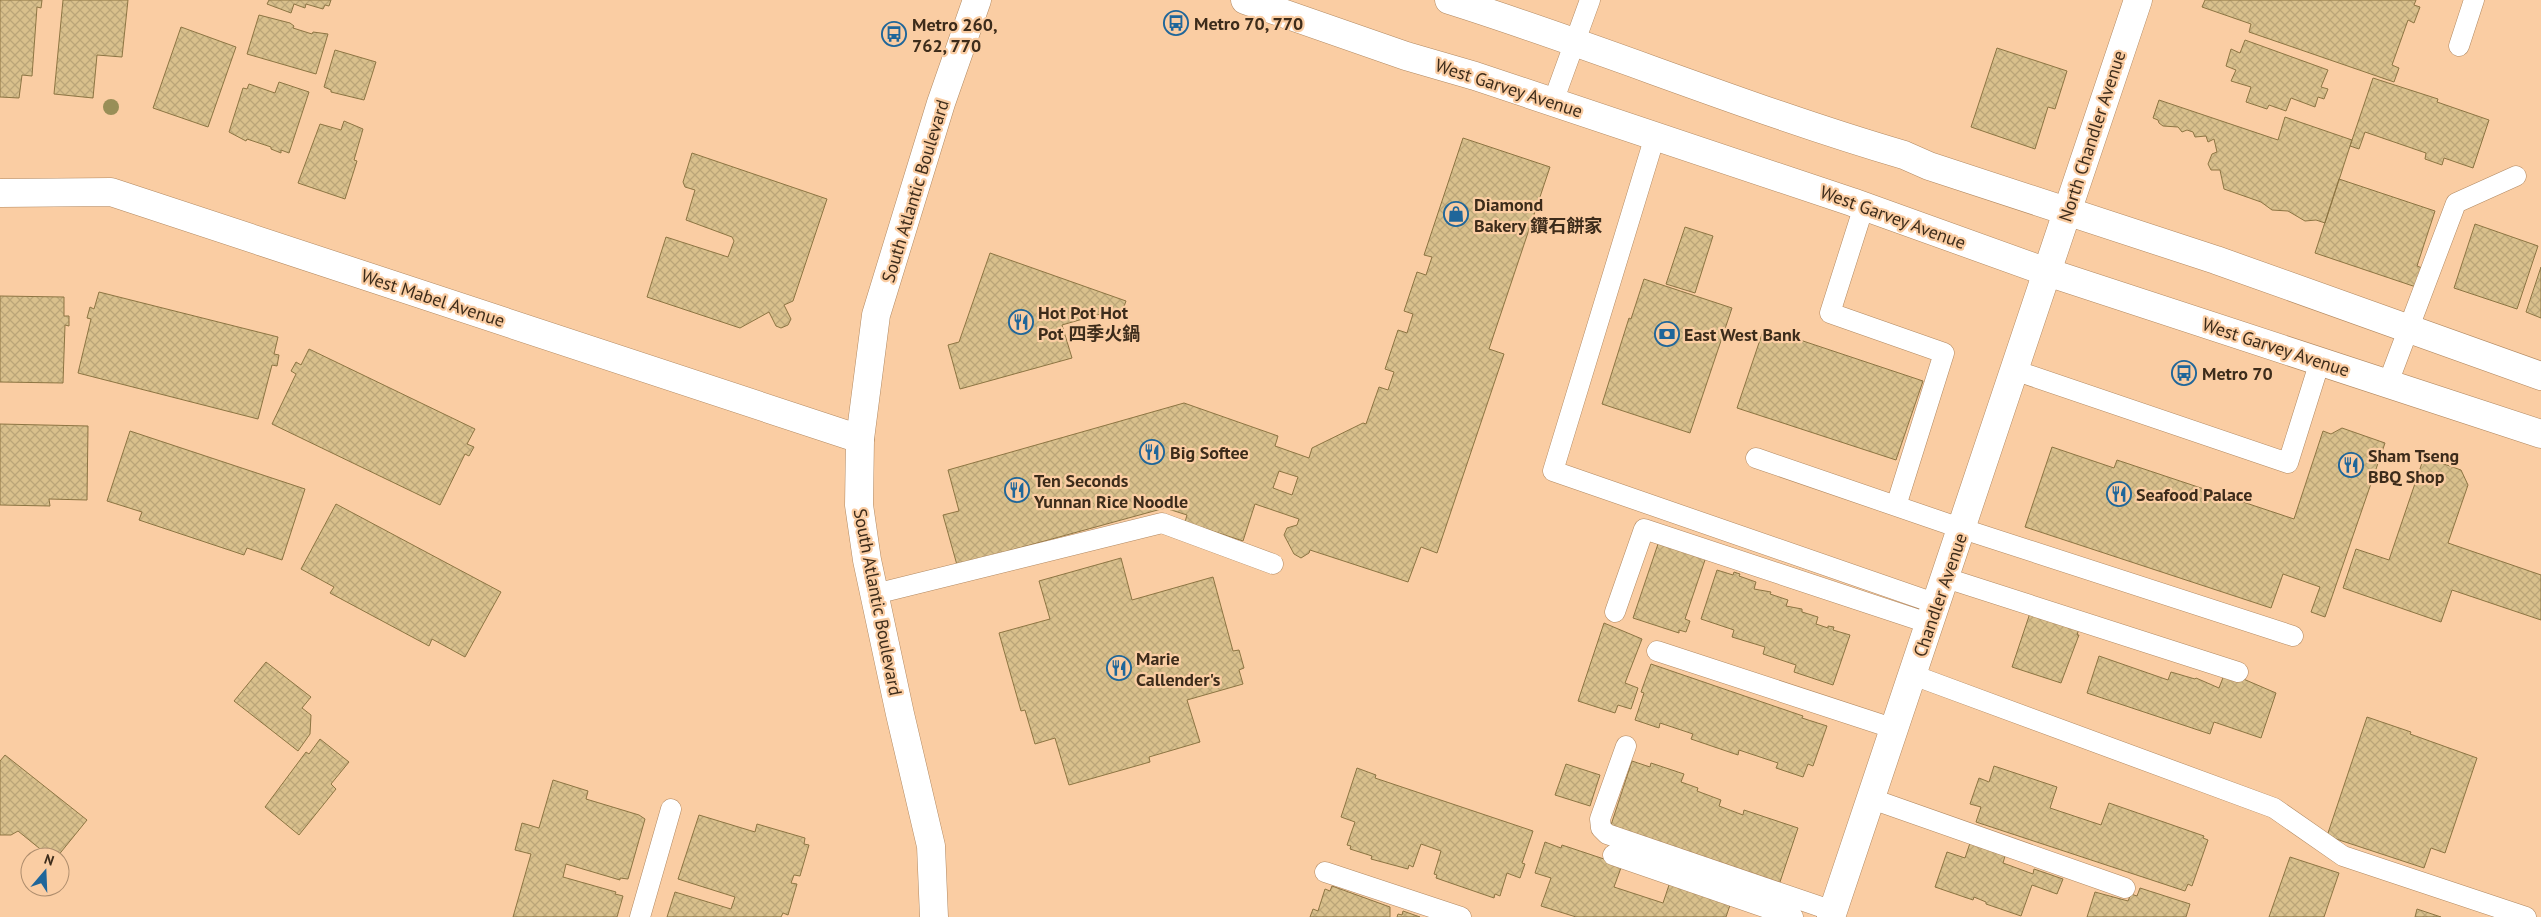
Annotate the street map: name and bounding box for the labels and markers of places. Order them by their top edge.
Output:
bus stop icon: Metro 70, 770 [1163,10,1189,36]
place label: Metro 70, 770 [1194,12,1303,35]
place label: Metro 260, 762, 770 [912,13,998,57]
bus stop icon: Metro 260, 762, 770 [881,21,907,47]
place label: Diamond Bakery 鑽石餅家 [1474,193,1602,237]
shop icon: Diamond Bakery 鑽石餅家 [1443,201,1469,227]
place label: Hot Pot Hot Pot 四季火鍋 [1038,301,1140,345]
restaurant icon: Hot Pot Hot Pot 四季火鍋 [1008,309,1034,335]
bank icon: East West Bank [1654,321,1680,347]
place label: East West Bank [1684,323,1801,346]
bus stop icon: Metro 70 [2171,360,2197,386]
place label: Metro 70 [2202,362,2273,385]
restaurant icon: Big Softee [1139,439,1165,465]
place label: Big Softee [1170,441,1249,464]
place label: Sham Tseng BBQ Shop [2368,444,2459,488]
restaurant icon: Sham Tseng BBQ Shop [2338,452,2364,478]
place label: Ten Seconds Yunnan Rice Noodle [1033,469,1188,513]
restaurant icon: Ten Seconds Yunnan Rice Noodle [1004,477,1030,503]
restaurant icon: Seafood Palace [2106,481,2132,507]
place label: Seafood Palace [2136,483,2252,506]
place label: Marie Callender's [1136,647,1221,691]
restaurant icon: Marie Callender's [1106,655,1132,681]

